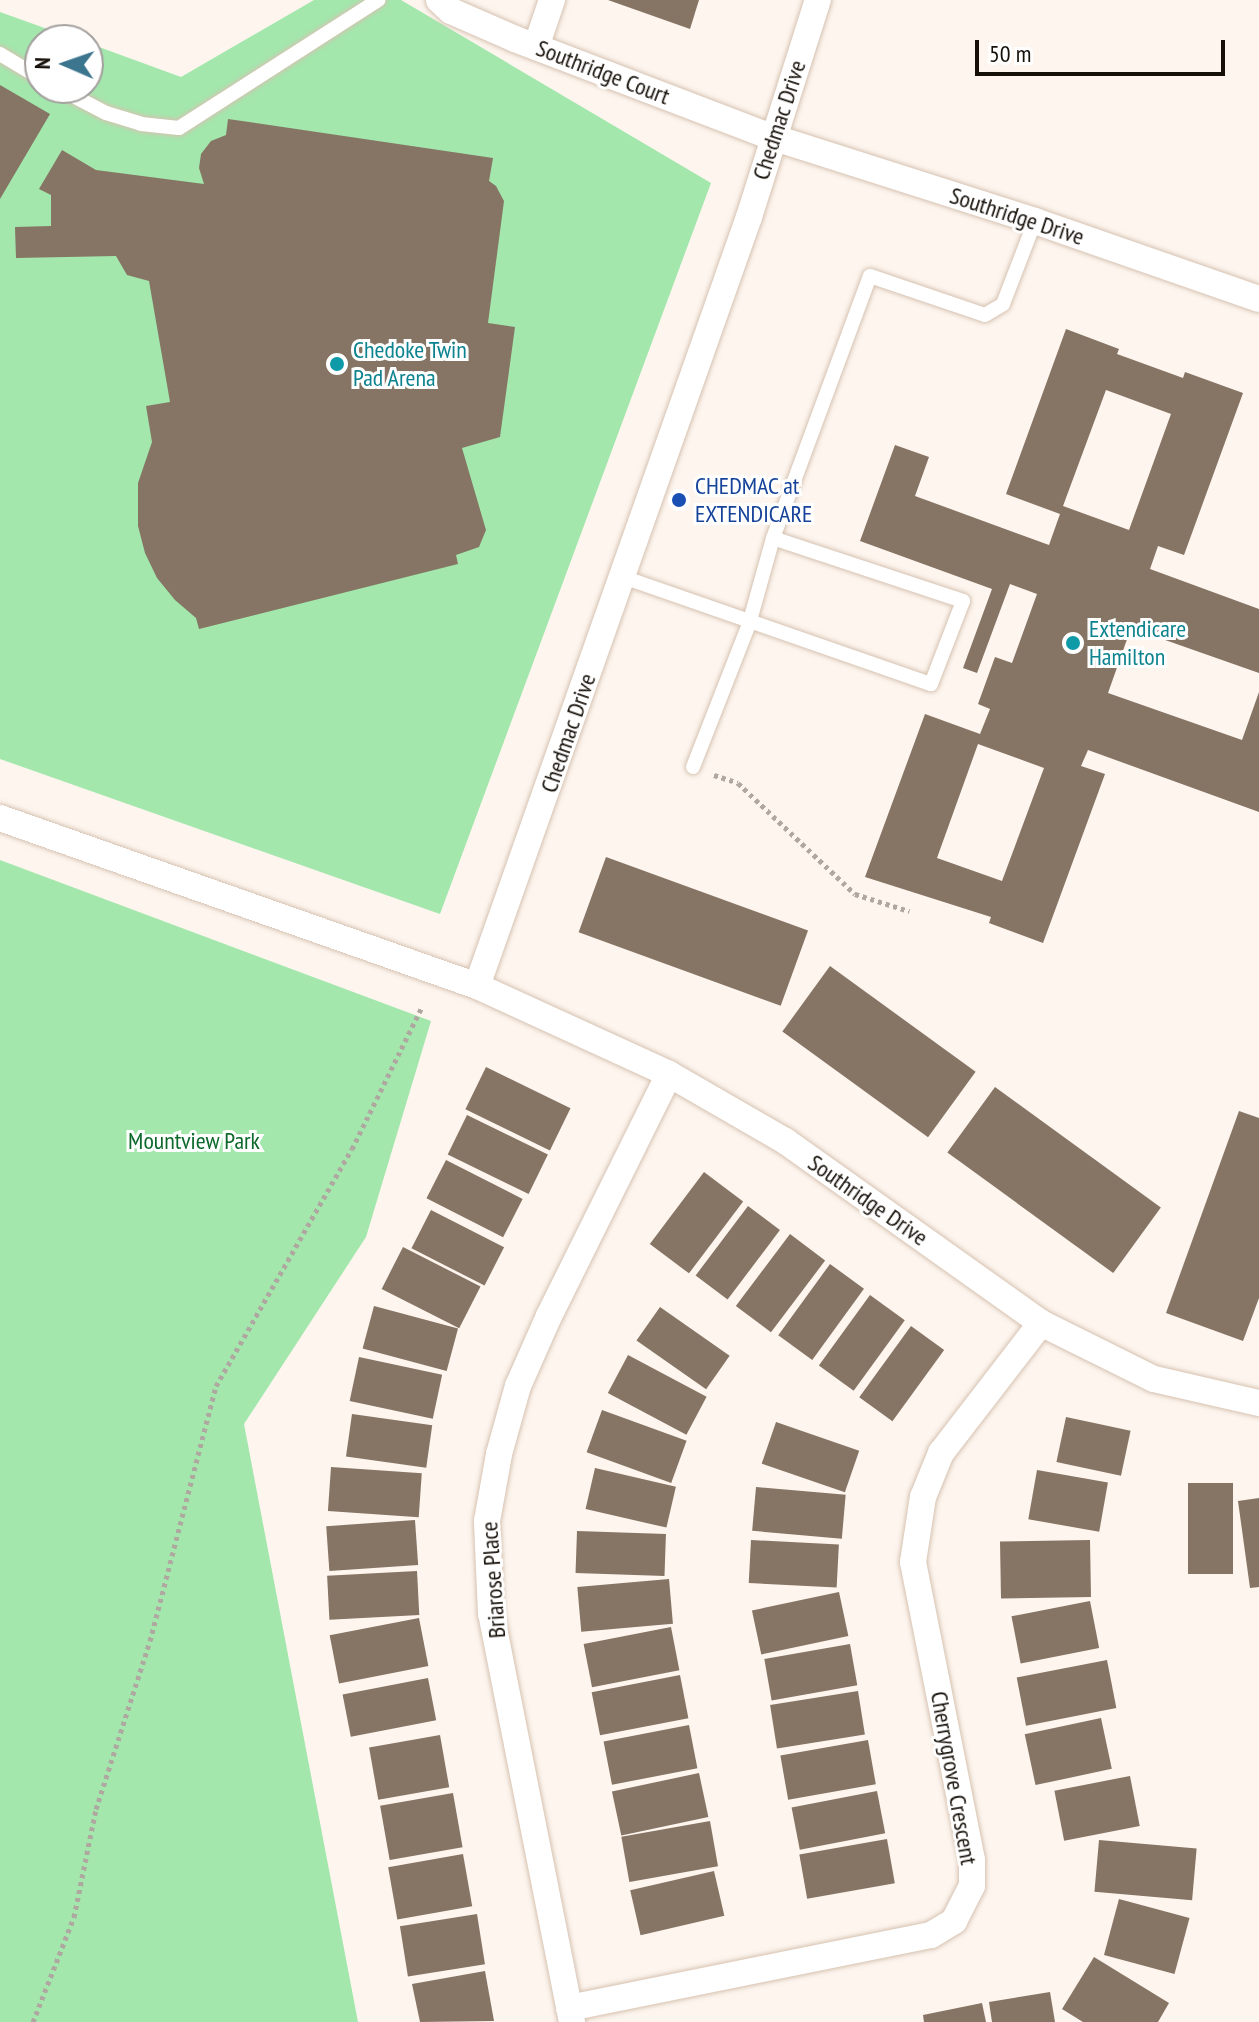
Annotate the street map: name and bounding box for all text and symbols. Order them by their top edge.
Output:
north arrow [24,24,104,104]
scale bar [979,24,1229,74]
street label: Southridge Court [532,33,674,111]
text: 50 m [989,38,1031,69]
street label: Chedmac Drive [746,56,812,184]
text: N [28,57,56,70]
street label: Southridge Drive [946,181,1088,251]
place label: Chedoke Twin Pad Arena [353,336,467,392]
marker: Chedoke Twin Pad Arena [328,355,346,373]
place label: CHEDMAC at EXTENDICARE [695,472,812,528]
marker: CHEDMAC at EXTENDICARE [670,491,688,509]
place label: Extendicare Hamilton [1089,615,1186,671]
marker: Extendicare Hamilton [1064,634,1082,652]
street label: Chedmac Drive [534,670,602,796]
park label: Mountview Park [128,1127,260,1155]
street label: Southridge Drive [803,1148,933,1252]
street label: Briarose Place [475,1521,511,1639]
street label: Cherrygrove Crescent [925,1689,983,1867]

